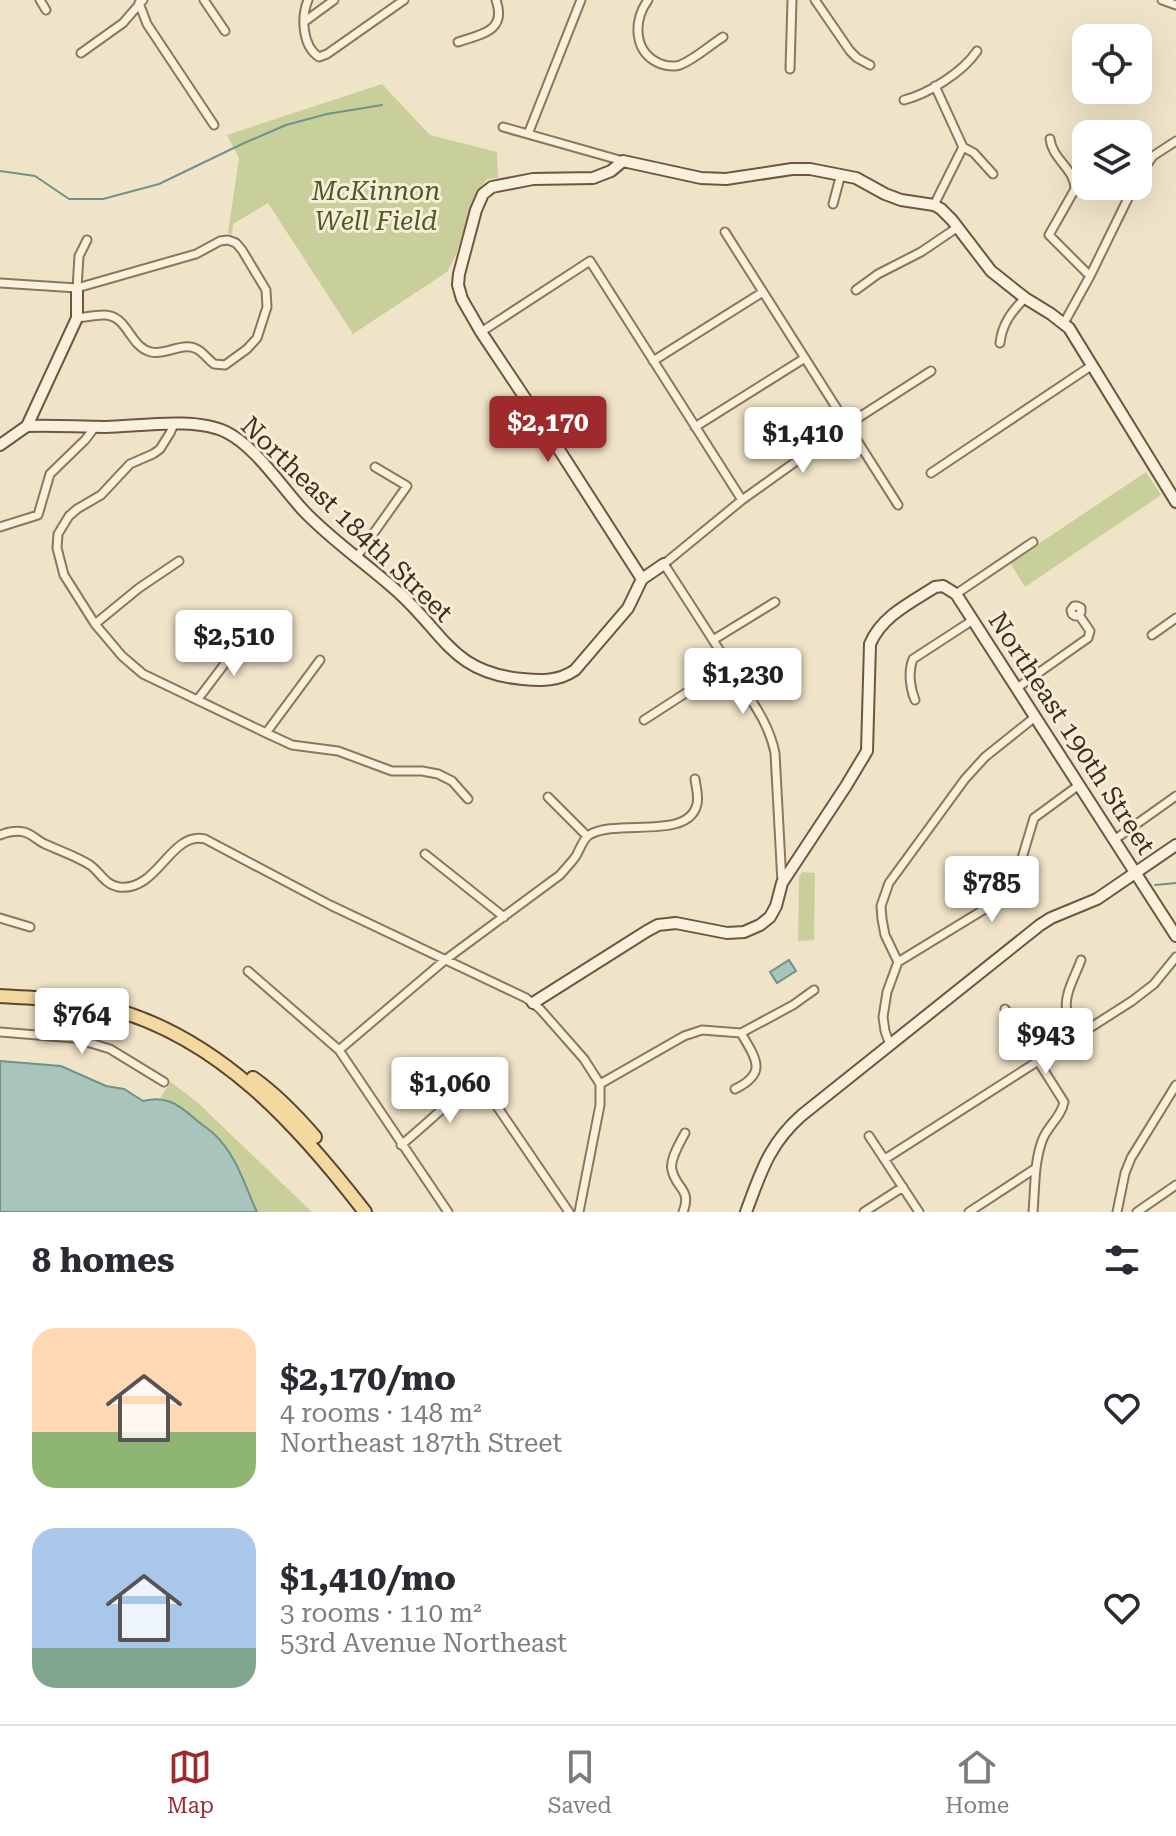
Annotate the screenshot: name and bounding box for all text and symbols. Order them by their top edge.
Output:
map controls [1072,24,1152,200]
button: locate [1072,24,1152,104]
button: layers [1072,120,1152,200]
park label: McKinnon Well Field [311,176,440,236]
pin: $2,170 [483,396,613,464]
text: $2,170 [507,407,589,437]
pin: $1,410 [738,407,868,475]
street label: Northeast 184th Street [235,410,459,628]
text: $1,410 [762,418,844,448]
street label: Northeast 190th Street [983,606,1162,860]
pin: $2,510 [169,610,299,678]
text: $2,510 [193,621,275,651]
pin: $1,230 [678,648,808,716]
text: $1,230 [702,659,784,689]
pin: $785 [945,856,1039,924]
text: $785 [963,867,1021,897]
pin: $764 [35,988,129,1056]
text: $764 [53,999,111,1029]
pin: $943 [999,1008,1093,1076]
text: $943 [1017,1019,1075,1049]
pin: $1,060 [385,1057,515,1125]
text: $1,060 [409,1068,491,1098]
icon: filters [1100,1238,1144,1282]
text: 8 homes [32,1240,175,1280]
text: $2,170/mo [280,1358,456,1398]
icon: home [96,1360,192,1456]
icon: heart [1100,1386,1144,1430]
text: 4 rooms · 148 m² [280,1398,482,1428]
text: Northeast 187th Street [280,1428,562,1458]
text: $1,410/mo [280,1558,456,1598]
icon: home [96,1560,192,1656]
icon: heart [1100,1586,1144,1630]
text: 3 rooms · 110 m² [280,1598,482,1628]
text: 53rd Avenue Northeast [280,1628,567,1658]
tab: Map [167,1745,214,1818]
tab: Saved [548,1745,612,1818]
tab: Home [945,1745,1009,1818]

